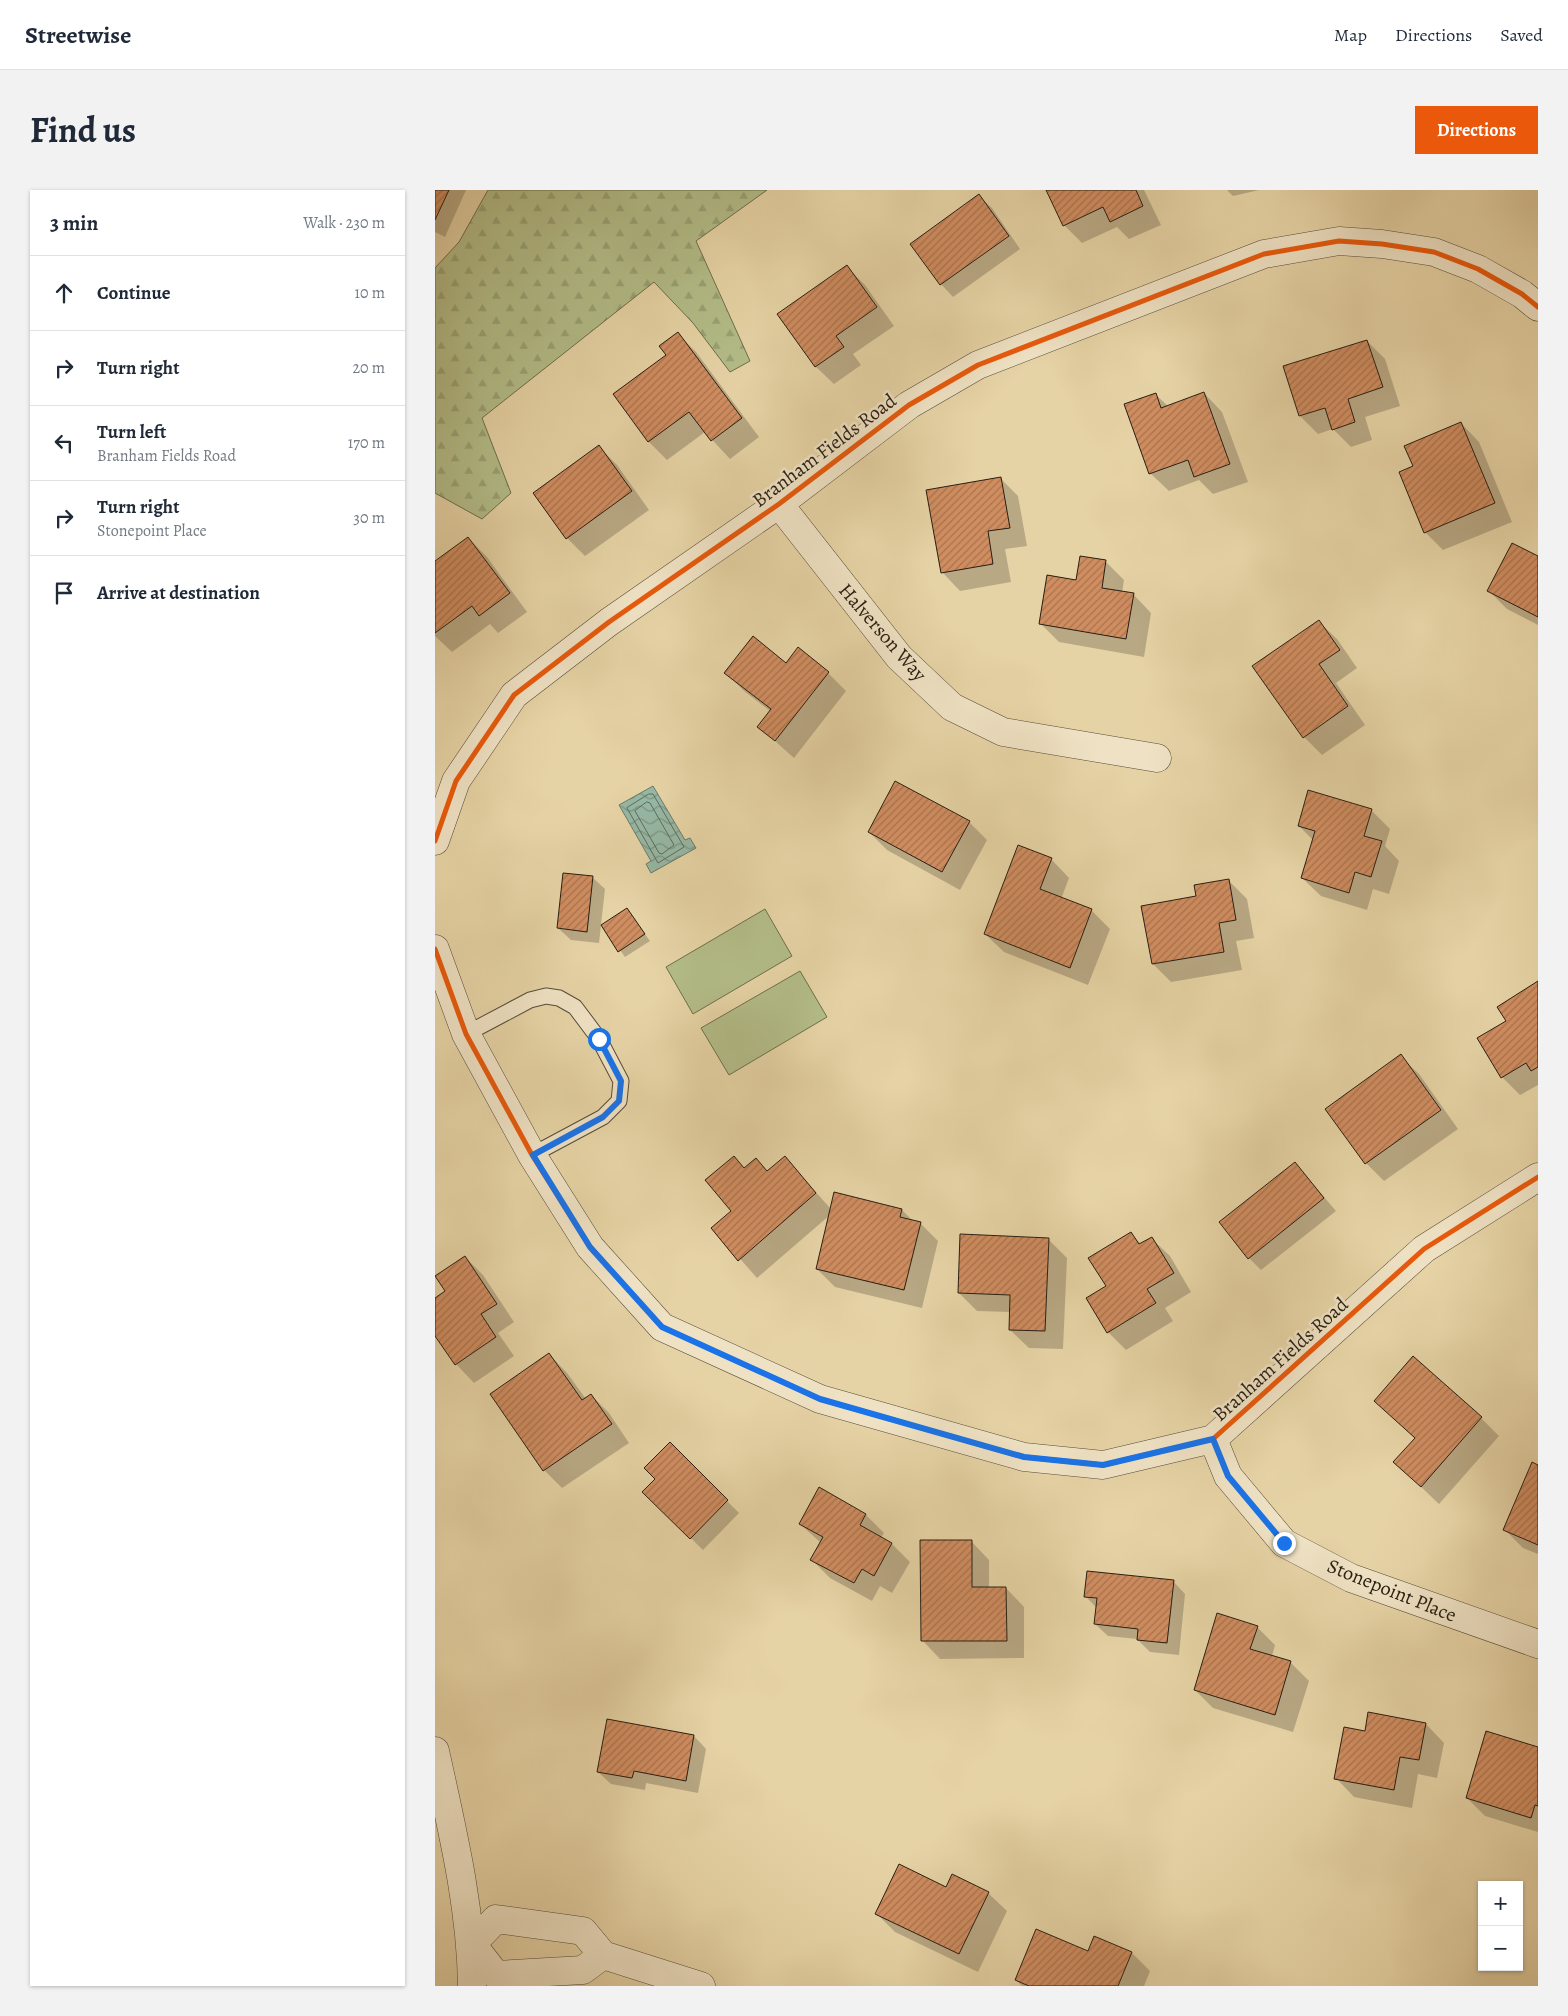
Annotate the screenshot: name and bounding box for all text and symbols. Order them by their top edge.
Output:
text: Streetwise [25,19,131,51]
text: Map [1334,23,1367,47]
text: Directions [1395,23,1472,47]
text: Saved [1500,23,1543,47]
text: Find us [30,106,136,154]
button: Directions [1415,106,1538,154]
text: 3 min [50,209,98,237]
text: Walk · 230 m [303,212,385,234]
icon: ahead [50,279,78,307]
text: Continue [97,280,171,306]
text: 10 m [355,282,385,304]
icon: right [50,354,78,382]
text: Turn right [97,355,179,381]
text: 20 m [352,357,385,379]
street label: Branham Fields Road [747,387,902,513]
text: Turn left [97,419,166,445]
icon: left [50,429,78,457]
text: 170 m [348,432,385,454]
text: Branham Fields Road [97,445,236,467]
text: Turn right [97,494,179,520]
icon: right [50,504,78,532]
text: 30 m [353,507,385,529]
text: Stonepoint Place [97,520,207,542]
street label: Halverson Way [832,577,934,688]
icon: arrive [50,579,78,607]
text: Arrive at destination [97,580,260,606]
route start [588,1028,611,1051]
street label: Branham Fields Road [1207,1291,1354,1428]
route end [1273,1532,1296,1555]
street label: Stonepoint Place [1323,1552,1460,1629]
map controls [1478,1881,1523,1971]
button: + [1478,1881,1523,1926]
button: − [1478,1926,1523,1971]

